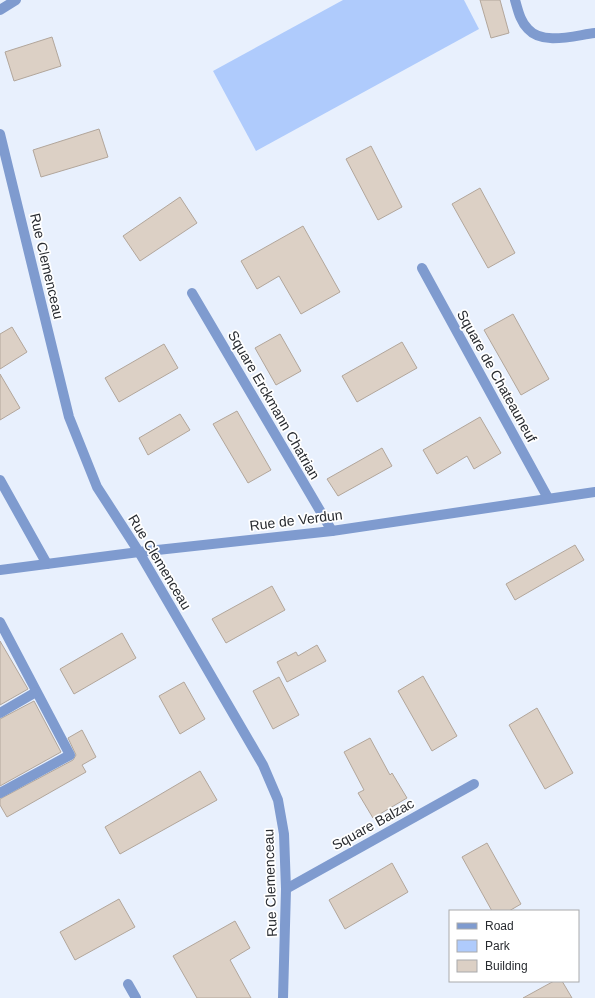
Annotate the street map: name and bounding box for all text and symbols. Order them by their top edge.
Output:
street label: Rue Clemenceau [27,212,67,320]
street label: Square de Chateauneuf [454,307,540,445]
street label: Square Erckmann Chatrian [225,328,323,482]
street label: Rue de Verdun [249,506,343,534]
street label: Rue Clemenceau [125,512,195,612]
street label: Square Balzac [329,795,417,853]
street label: Rue Clemenceau [260,829,280,937]
legend [449,910,579,982]
text: Road [485,919,514,933]
text: Park [485,939,511,953]
text: Building [485,959,528,973]

